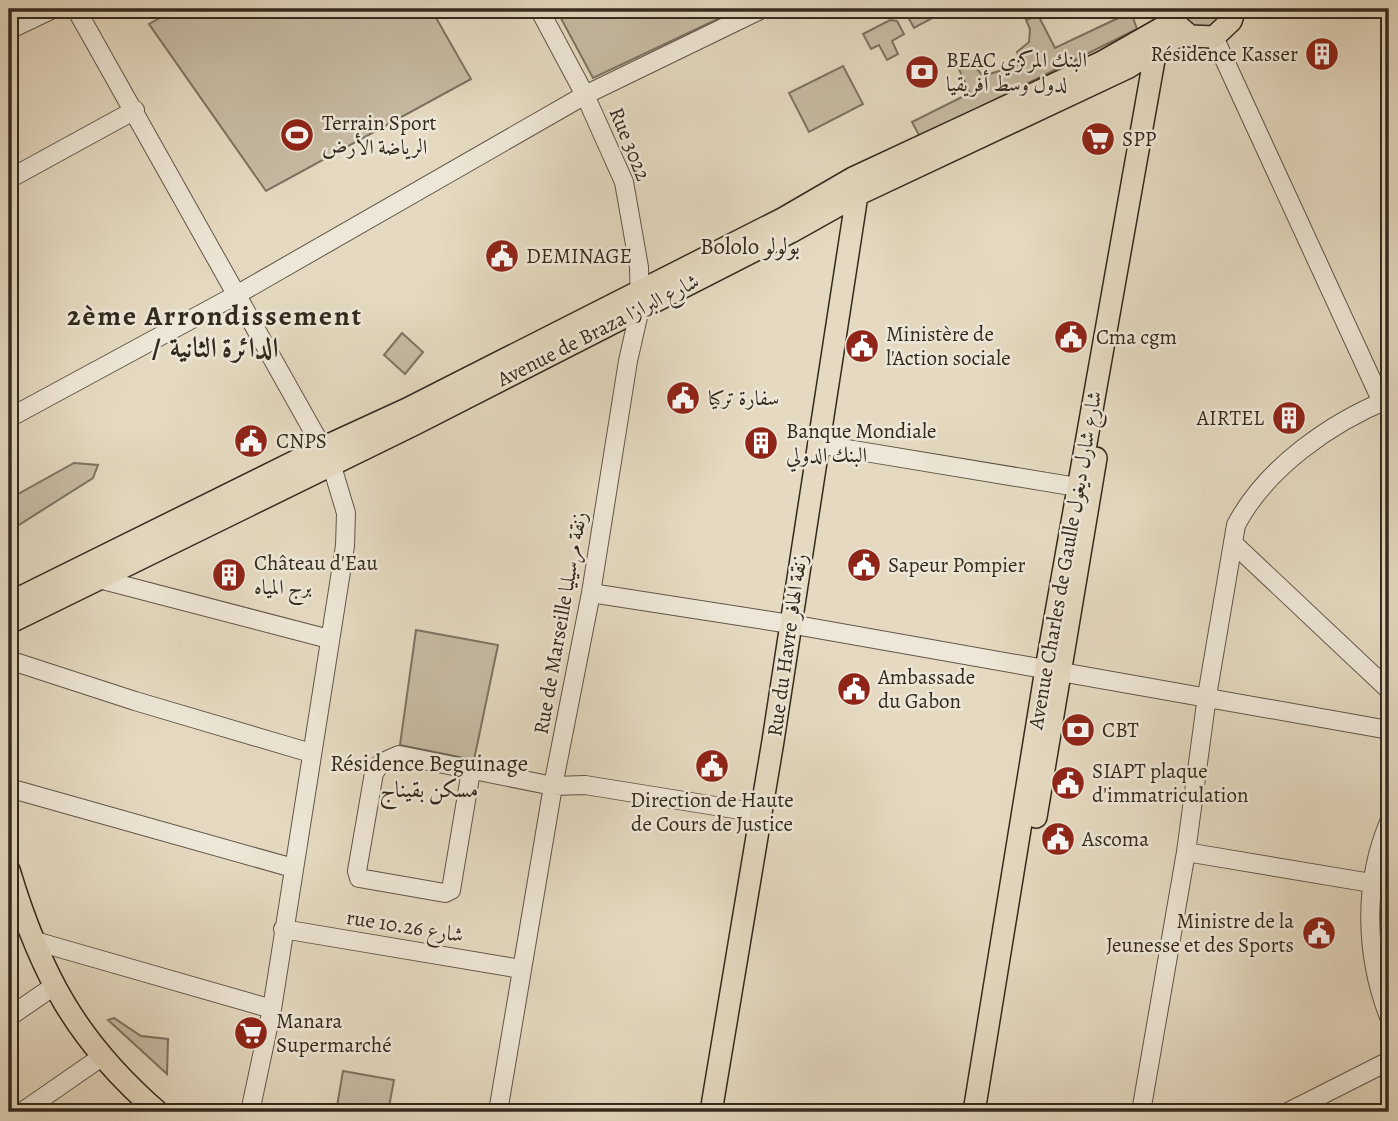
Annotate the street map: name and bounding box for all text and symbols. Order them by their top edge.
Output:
building icon: Résidence Kasser [1303,35,1341,73]
place label: Résidence Kasser [1151,40,1298,68]
place label: BEAC البنك المركزي لدول وسط أفريقيا [946,46,1087,98]
bank icon: BEAC البنك المركزي لدول وسط أفريقيا [903,53,941,91]
street label: Rue 3022 [603,103,657,185]
place label: Terrain Sport الرياضة الأرض [322,109,437,161]
sports icon: Terrain Sport الرياضة الأرض [278,116,316,154]
supermarket icon: SPP [1079,120,1117,158]
place label: SPP [1122,125,1157,153]
district label: Bololo بولولو [700,231,800,262]
public building icon: DEMINAGE [483,237,521,275]
place label: DEMINAGE [526,242,632,270]
street label: Avenue de Braza شارع البرازا [491,267,706,397]
district label: 2ème Arrondissement / الدائرة الثانية [67,297,363,367]
public building icon: Cma cgm [1052,318,1090,356]
place label: Ministère de l'Action sociale [886,320,1011,372]
place label: Cma cgm [1096,323,1177,351]
public building icon: Ministère de l'Action sociale [843,327,881,365]
public building icon: سفارة تركيا [664,379,702,417]
place label: سفارة تركيا [708,384,779,412]
street label: Avenue Charles de Gaulle شارع شارل ديغول [1021,389,1113,733]
building icon: AIRTEL [1270,399,1308,437]
place label: AIRTEL [1196,404,1264,432]
place label: Banque Mondiale البنك الدولي [786,417,936,472]
public building icon: CNPS [232,422,270,460]
building icon: Banque Mondiale البنك الدولي [742,424,780,462]
place label: CNPS [276,427,327,455]
street label: Rue de Marseille زنقة مرسيليا [527,509,594,737]
public building icon: Sapeur Pompier [845,546,883,584]
place label: Château d'Eau برج المياه [254,549,379,606]
place label: Sapeur Pompier [888,551,1026,579]
street label: Rue du Havre زنقة الهافر [760,552,814,738]
building icon: Château d'Eau برج المياه [210,556,248,594]
place label: Ambassade du Gabon [877,663,975,715]
public building icon: Ambassade du Gabon [835,670,873,708]
bank icon: CBT [1059,711,1097,749]
place label: CBT [1102,716,1139,744]
public building icon: Direction de Haute de Cours de Justice [693,747,731,785]
district label: Résidence Beguinage مسكن بقيناج [330,748,528,810]
place label: SIAPT plaque d'immatriculation [1092,757,1249,809]
public building icon: SIAPT plaque d'immatriculation [1049,764,1087,802]
place label: Direction de Haute de Cours de Justice [630,786,794,838]
public building icon: Ascoma [1039,820,1077,858]
place label: Ascoma [1081,825,1149,853]
street label: rue 10.26 شارع [344,903,465,953]
place label: Ministre de la Jeunesse et des Sports [1106,907,1294,959]
public building icon: Ministre de la Jeunesse et des Sports [1300,914,1338,952]
place label: Manara Supermarché [276,1007,392,1059]
supermarket icon: Manara Supermarché [232,1014,270,1052]

